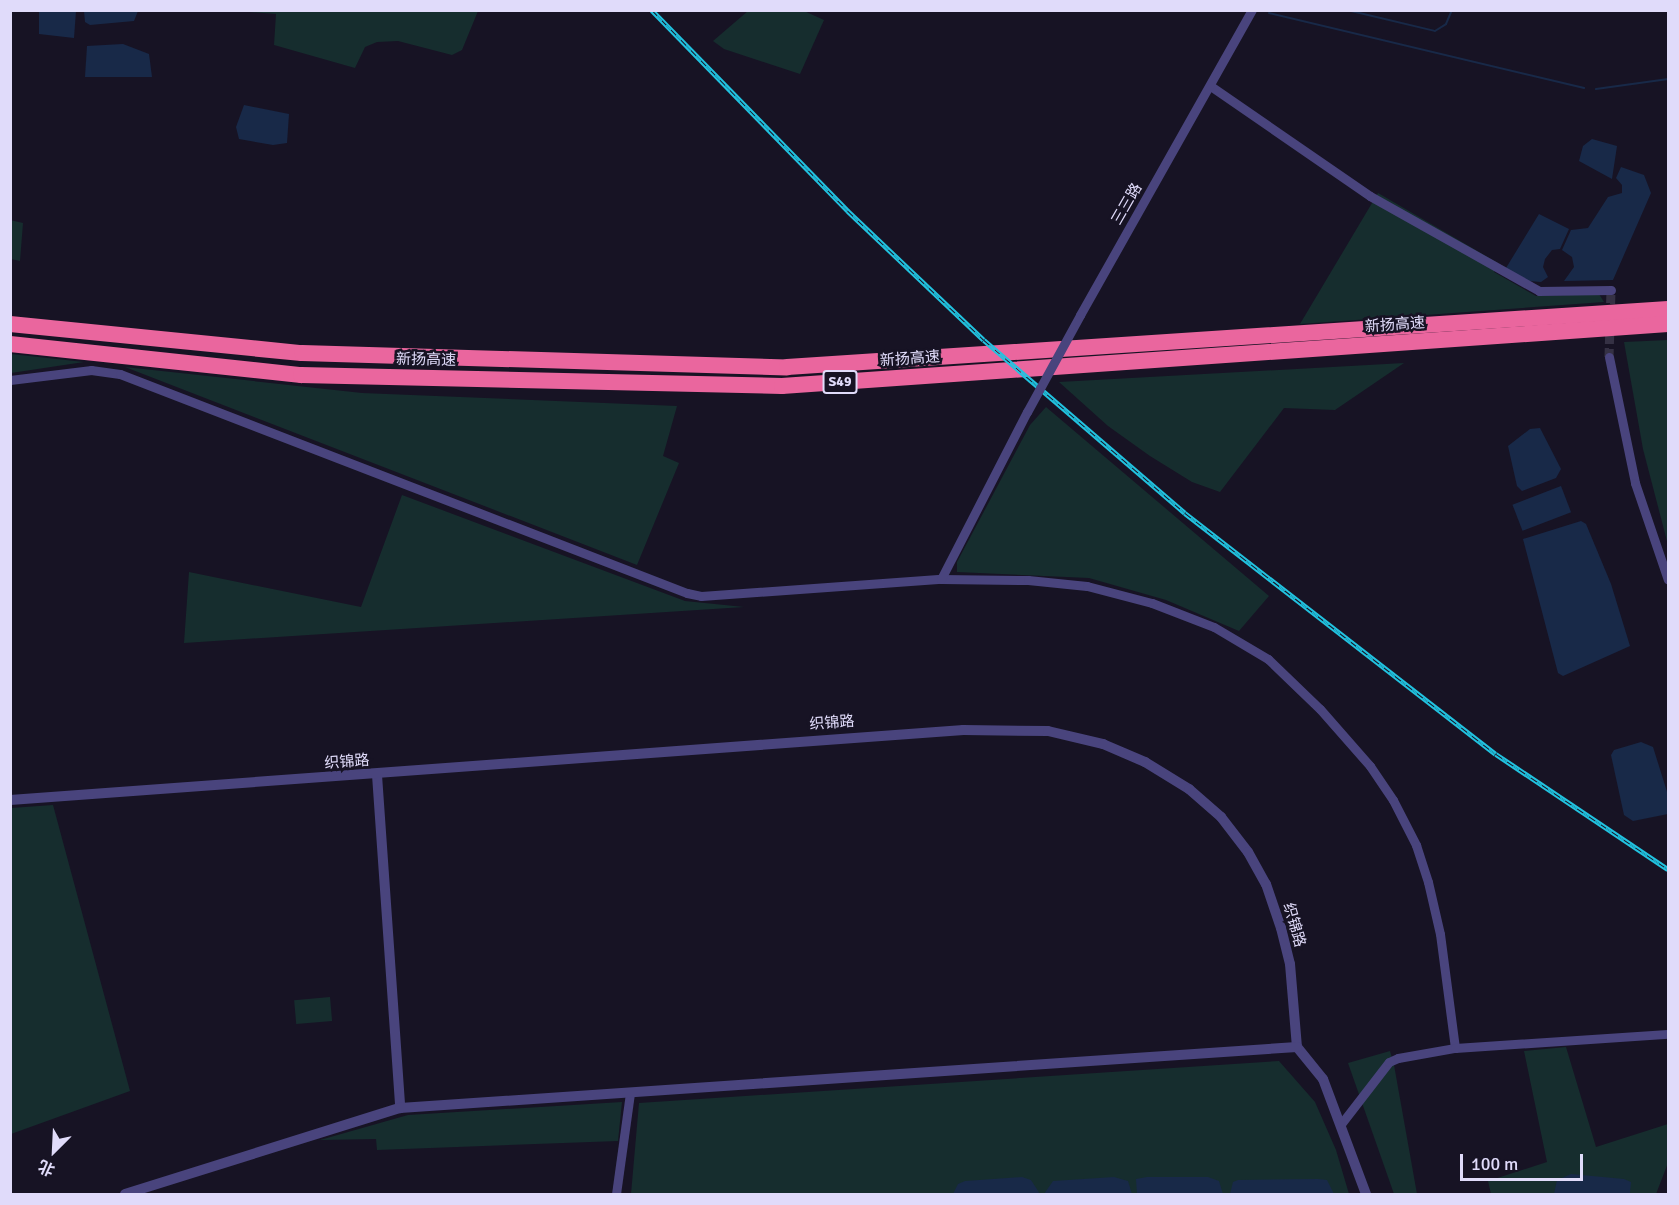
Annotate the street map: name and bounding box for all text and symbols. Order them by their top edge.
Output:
street label: 三三路 [1108,180,1146,228]
street label: 新扬高速 [1364,314,1426,336]
street label: 新扬高速 [879,348,941,370]
street label: 新扬高速 [396,350,456,370]
road number: S49 [822,371,858,393]
street label: 织锦路 [809,712,855,734]
street label: 织锦路 [324,751,370,773]
street label: 织锦路 [1279,901,1309,949]
north arrow [24,1121,84,1181]
scale bar [1463,1142,1586,1180]
text: 100 m [1471,1153,1518,1175]
text: 北 [35,1155,58,1180]

